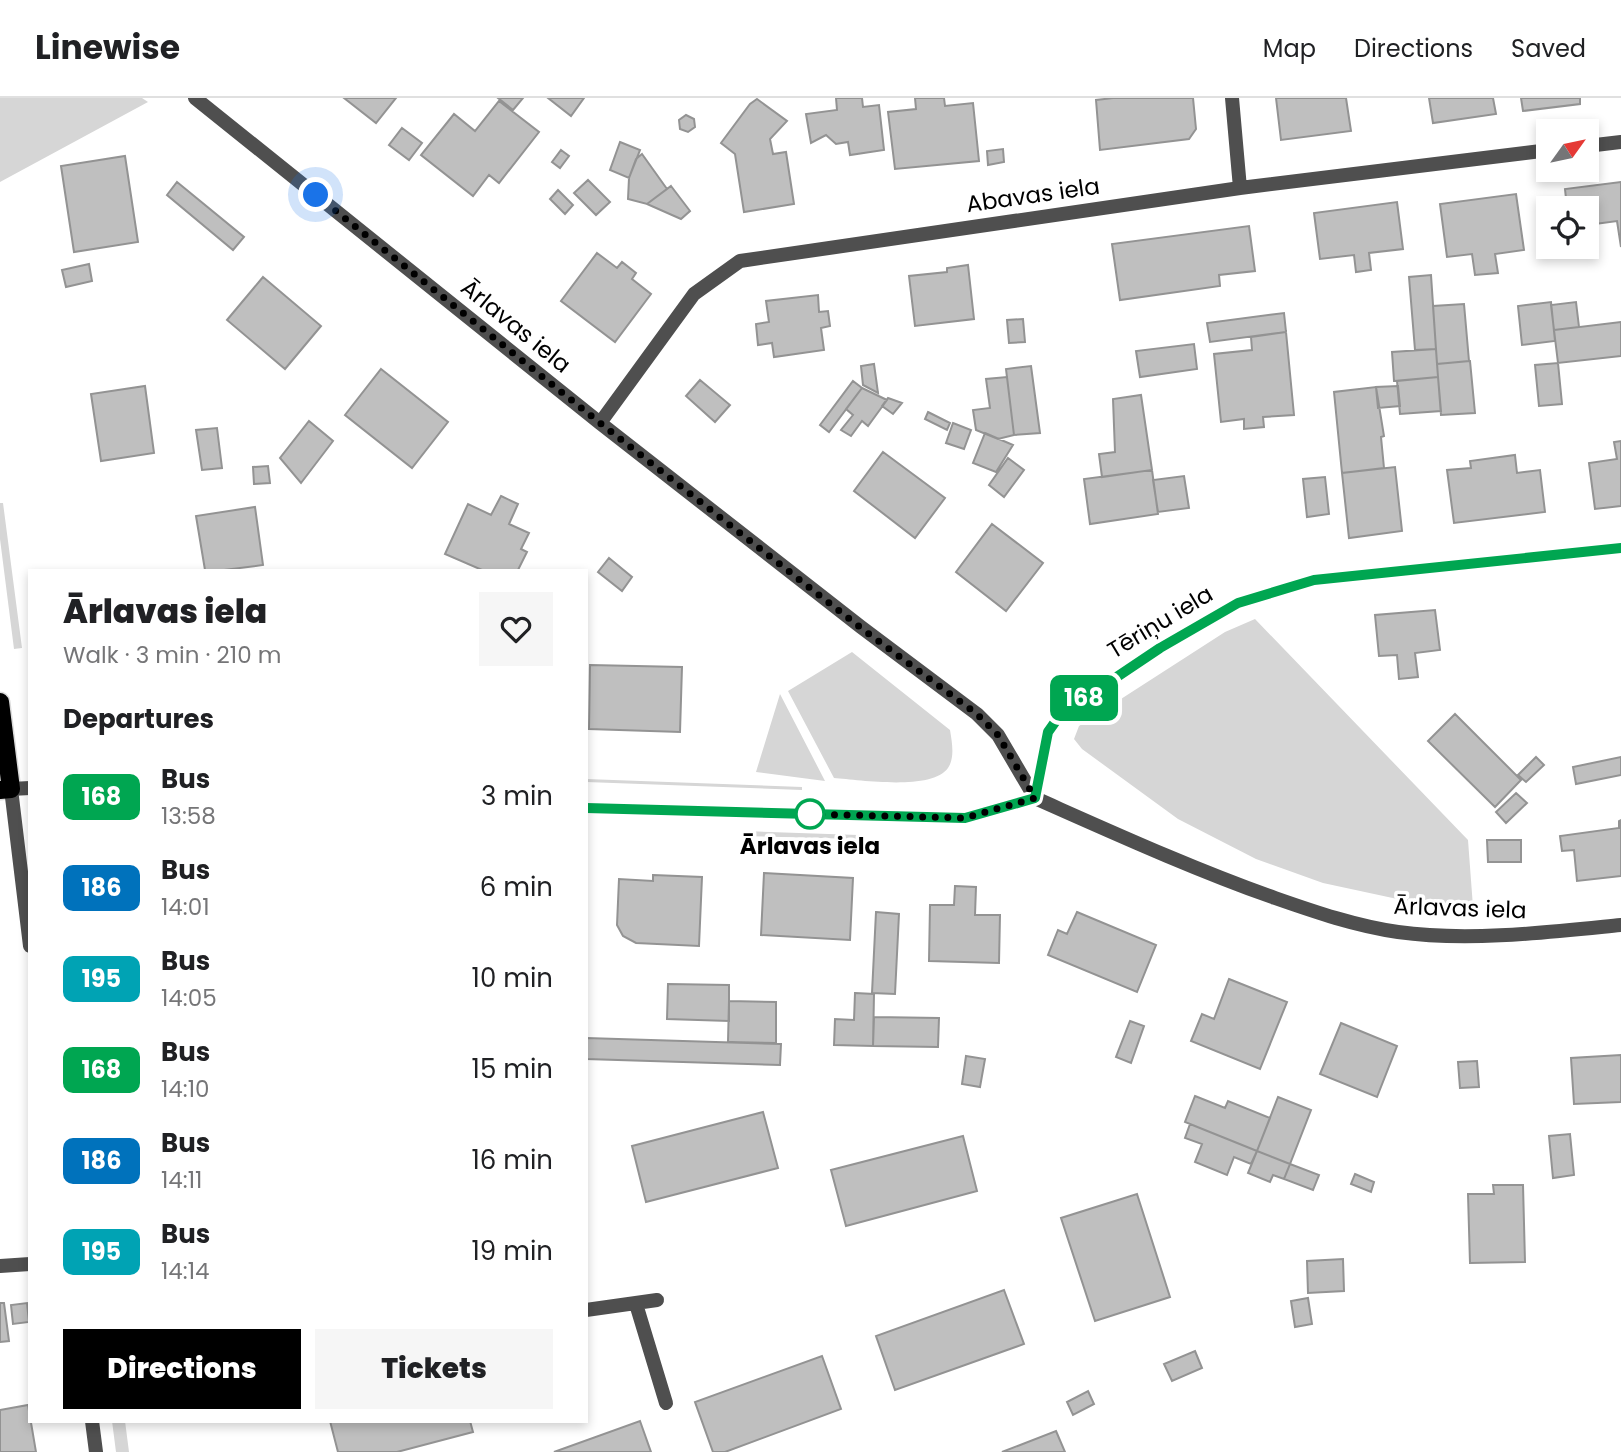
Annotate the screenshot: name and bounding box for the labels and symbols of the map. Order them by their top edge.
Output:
north arrow [1536,119,1600,182]
street label: Abavas iela [964,170,1102,220]
your location [298,177,333,212]
street label: Ārlavas iela [454,272,578,380]
street label: Tēriņu iela [1101,578,1219,666]
line badge: 168 [1044,675,1124,721]
marker: Ārlavas iela [795,799,825,829]
place label: Ārlavas iela [740,830,880,862]
street label: Ārlavas iela [1393,890,1527,926]

